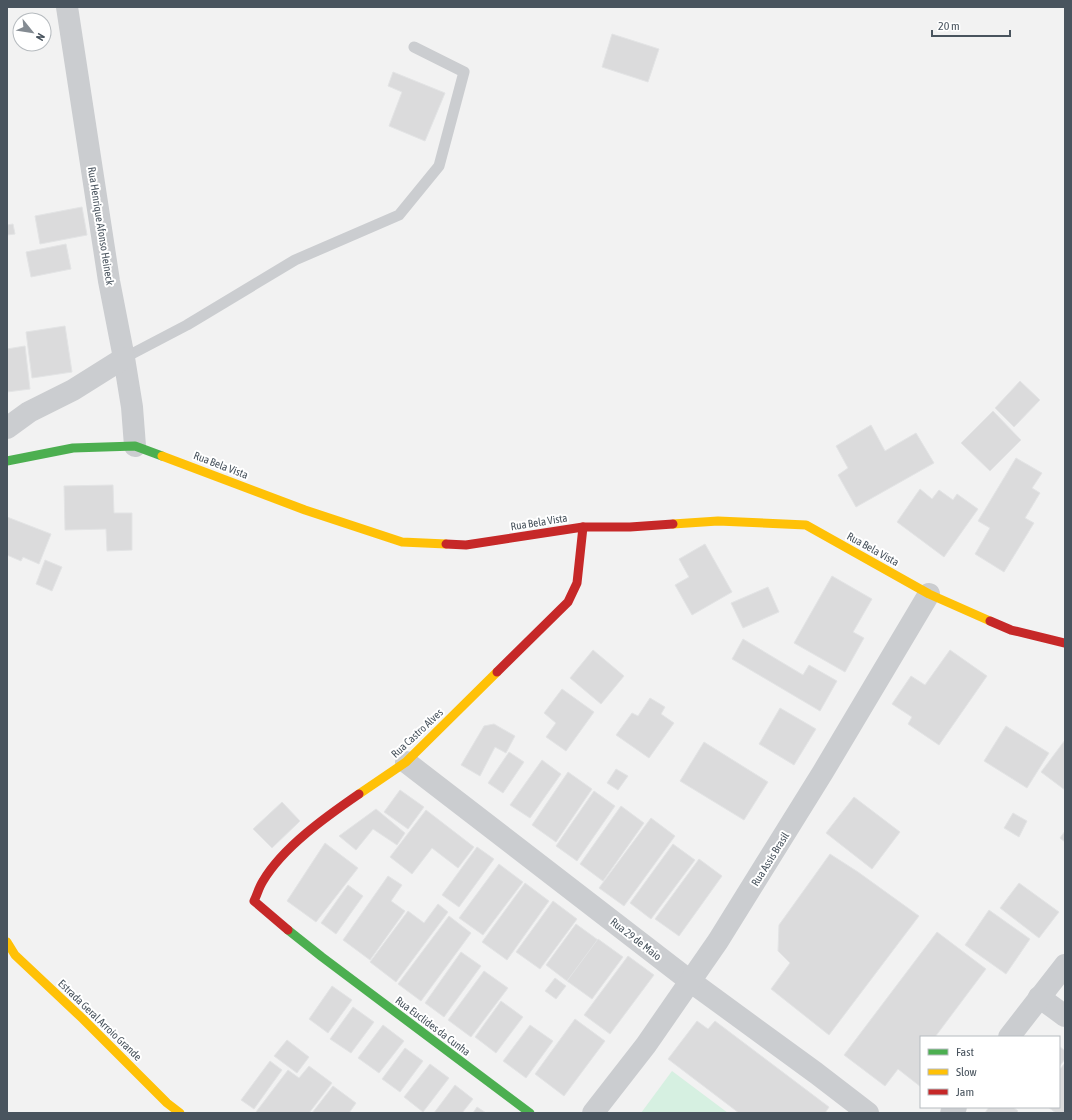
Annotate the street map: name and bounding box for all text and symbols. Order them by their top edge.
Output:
north arrow [12,12,52,52]
scale bar [932,12,1010,38]
text: 20 m [938,19,960,33]
text: N [34,31,47,43]
street label: Rua Henrique Afonso Heineck [86,166,116,286]
street label: Rua Bela Vista [192,449,250,481]
street label: Rua Bela Vista [510,512,568,532]
street label: Rua Bela Vista [845,530,901,568]
street label: Rua Castro Alves [389,706,445,760]
street label: Rua Assis Brasil [749,830,791,888]
street label: Rua 29 de Maio [608,915,664,963]
street label: Estrada Geral Arroio Grande [56,977,144,1063]
street label: Rua Euclides da Cunha [393,994,473,1058]
legend [920,1036,1060,1108]
text: Fast [956,1045,974,1059]
text: Slow [956,1065,977,1079]
text: Jam [956,1085,974,1099]

